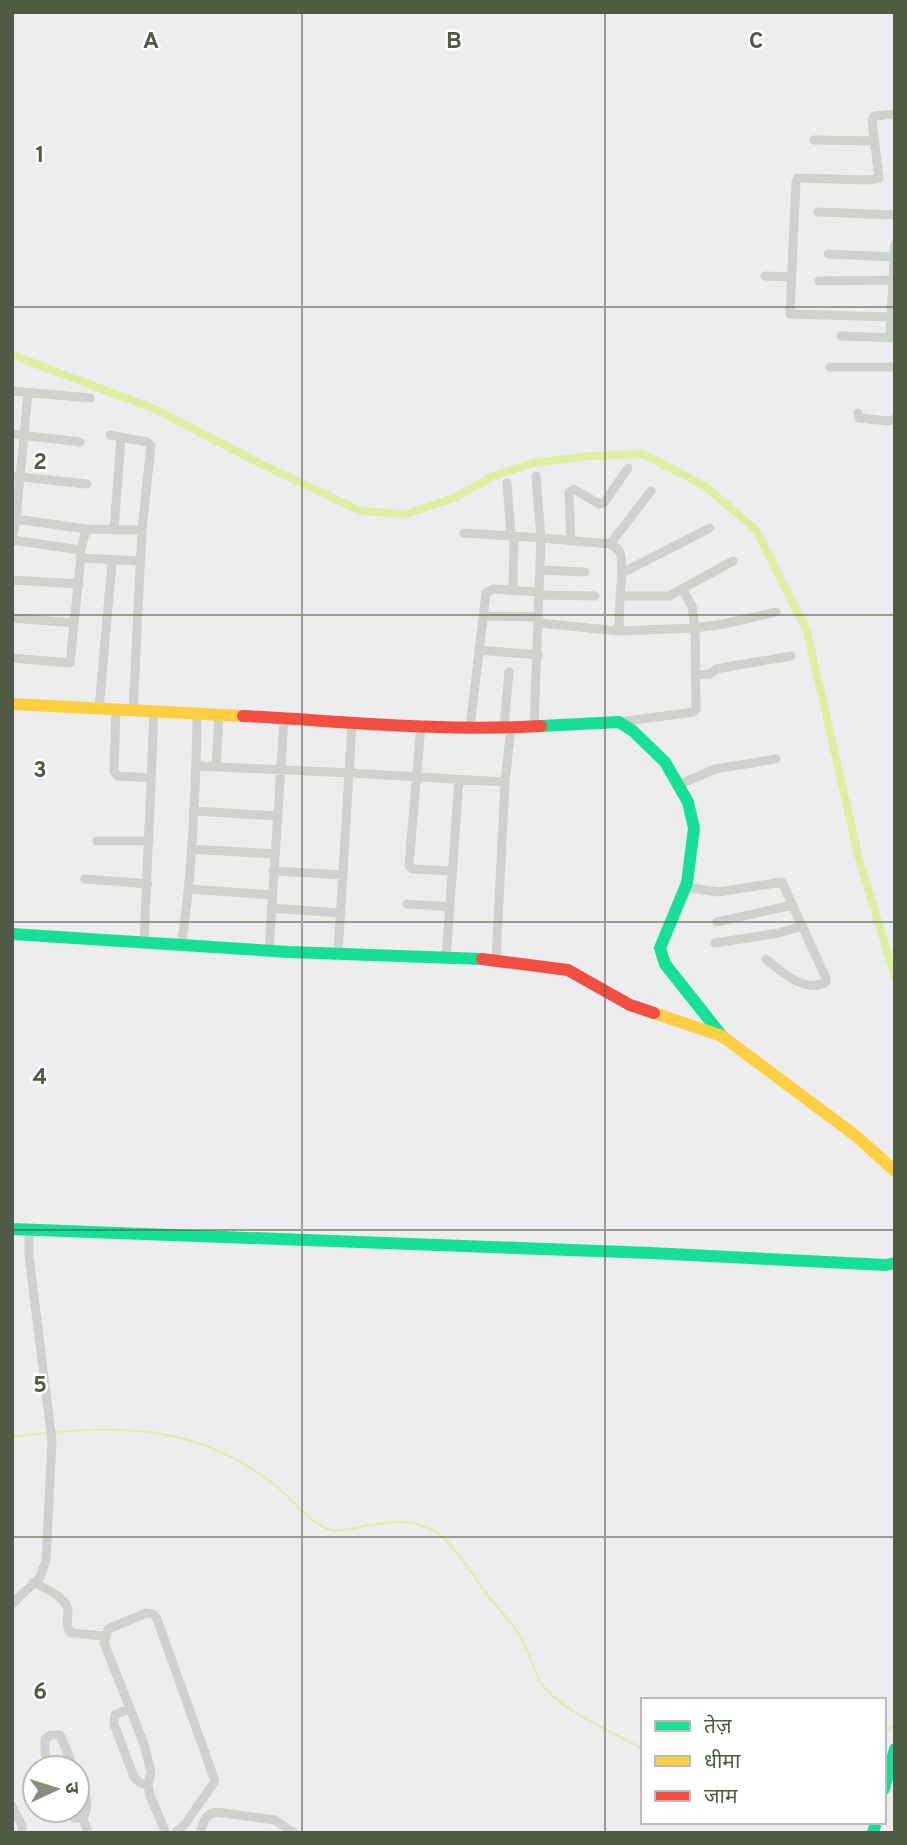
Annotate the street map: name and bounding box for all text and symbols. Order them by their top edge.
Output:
text: A [143,28,159,57]
text: B [446,28,462,57]
text: C [749,28,763,57]
text: 1 [35,142,45,171]
text: 2 [33,449,47,478]
text: 3 [33,757,47,786]
text: 4 [33,1064,47,1093]
text: 5 [33,1372,47,1401]
text: 6 [33,1679,47,1708]
legend [641,1698,886,1824]
text: तेज़ [704,1714,732,1741]
text: धीमा [704,1749,741,1776]
north arrow [21,1754,91,1824]
text: उ [59,1782,83,1795]
text: जाम [704,1784,738,1811]

